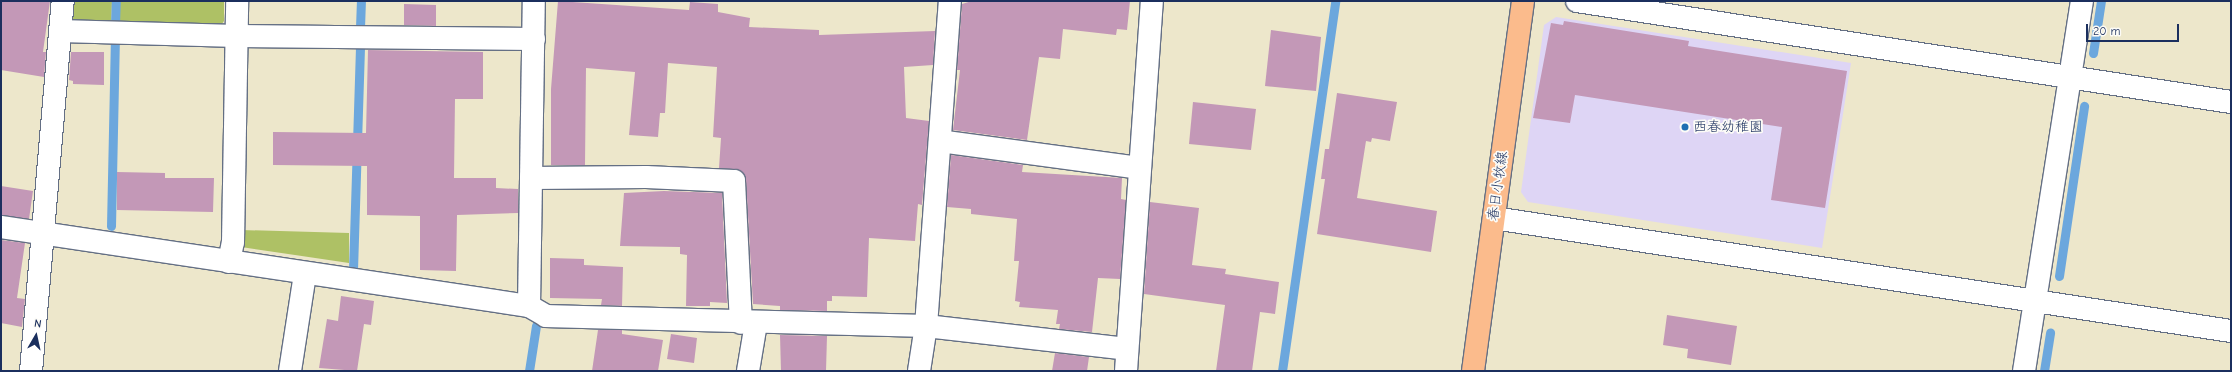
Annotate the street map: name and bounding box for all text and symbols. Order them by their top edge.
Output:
scale bar [2088,16,2181,42]
text: 20 m [2093,24,2121,38]
place label: 西春幼稚園 [1693,119,1763,135]
marker: 西春幼稚園 [1680,122,1690,132]
street label: 春日小牧線 [1485,150,1511,222]
north arrow [16,316,56,356]
text: N [33,317,43,331]

